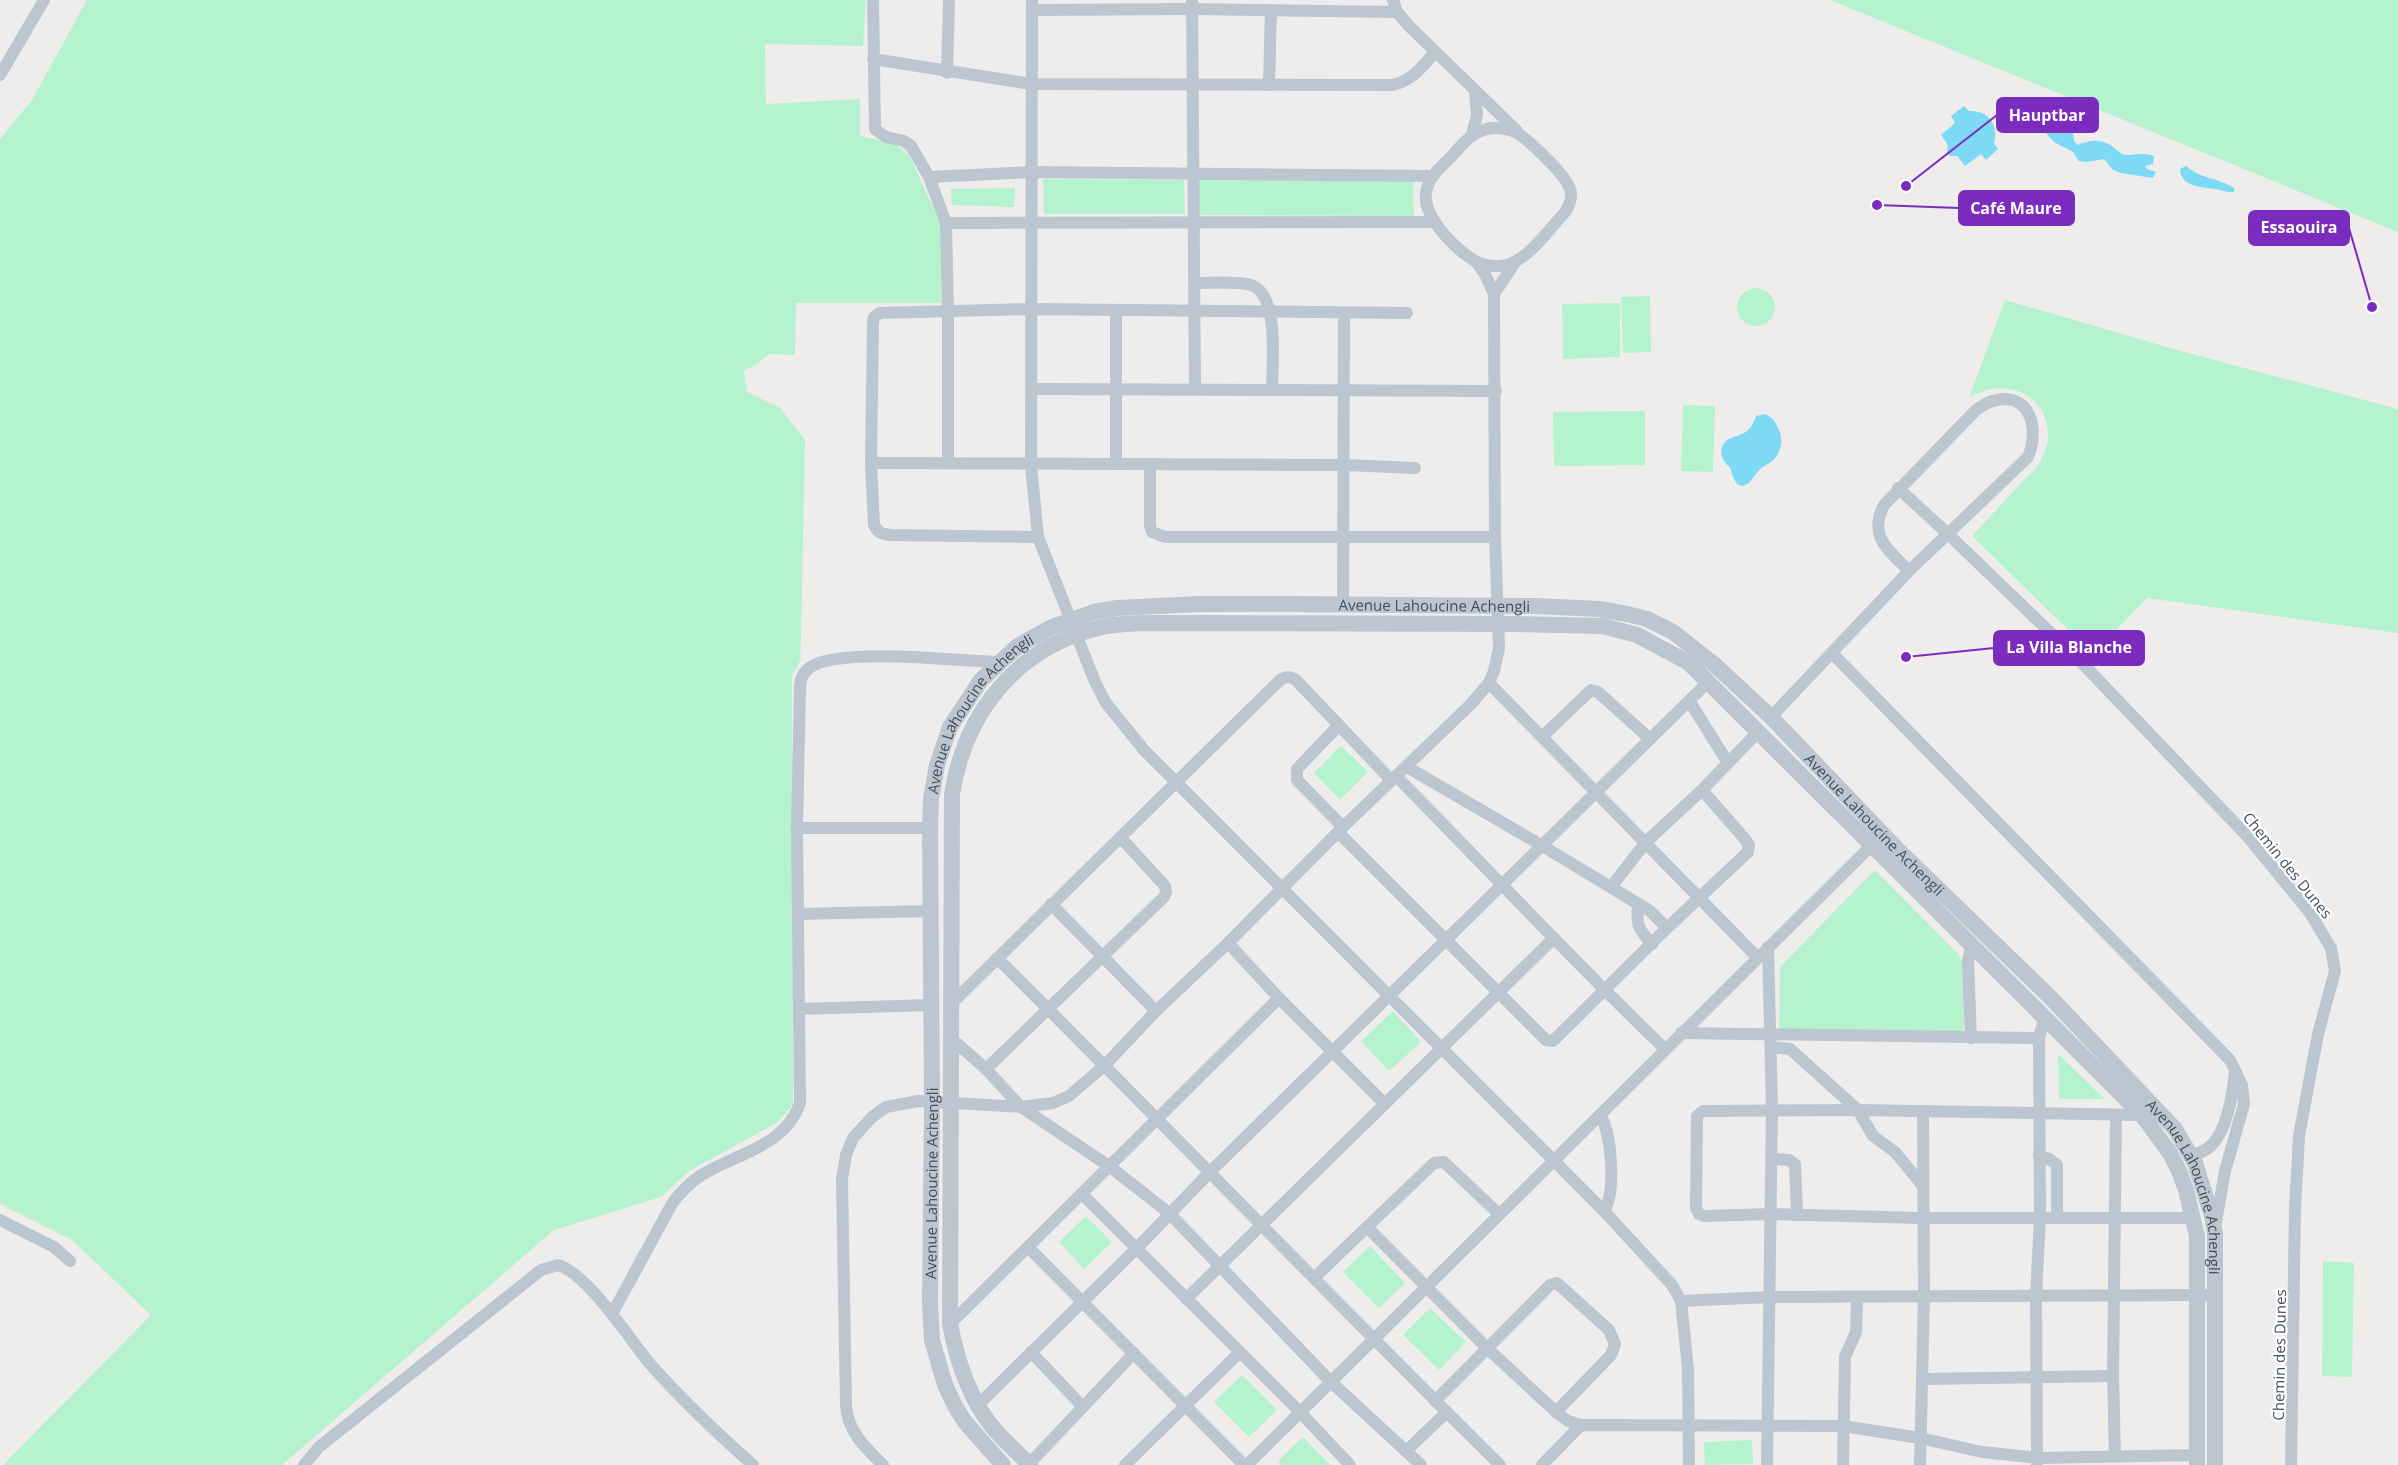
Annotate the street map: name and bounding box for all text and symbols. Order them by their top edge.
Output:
callout: Hauptbar [1997,98,2098,132]
text: Hauptbar [2009,104,2085,126]
callout: Café Maure [1959,191,2074,225]
text: Café Maure [1970,197,2062,219]
callout: Essaouira [2249,211,2349,245]
text: Essaouira [2261,216,2337,238]
street label: Avenue Lahoucine Achengli [1338,594,1530,616]
street label: Avenue Lahoucine Achengli [922,629,1037,795]
callout: La Villa Blanche [1994,631,2144,665]
text: La Villa Blanche [2006,636,2132,658]
street label: Avenue Lahoucine Achengli [1801,749,1949,900]
street label: Chemin des Dunes [2239,808,2337,922]
street label: Avenue Lahoucine Achengli [920,1088,942,1279]
street label: Avenue Lahoucine Achengli [2142,1095,2225,1275]
street label: Chemin des Dunes [2268,1289,2290,1421]

